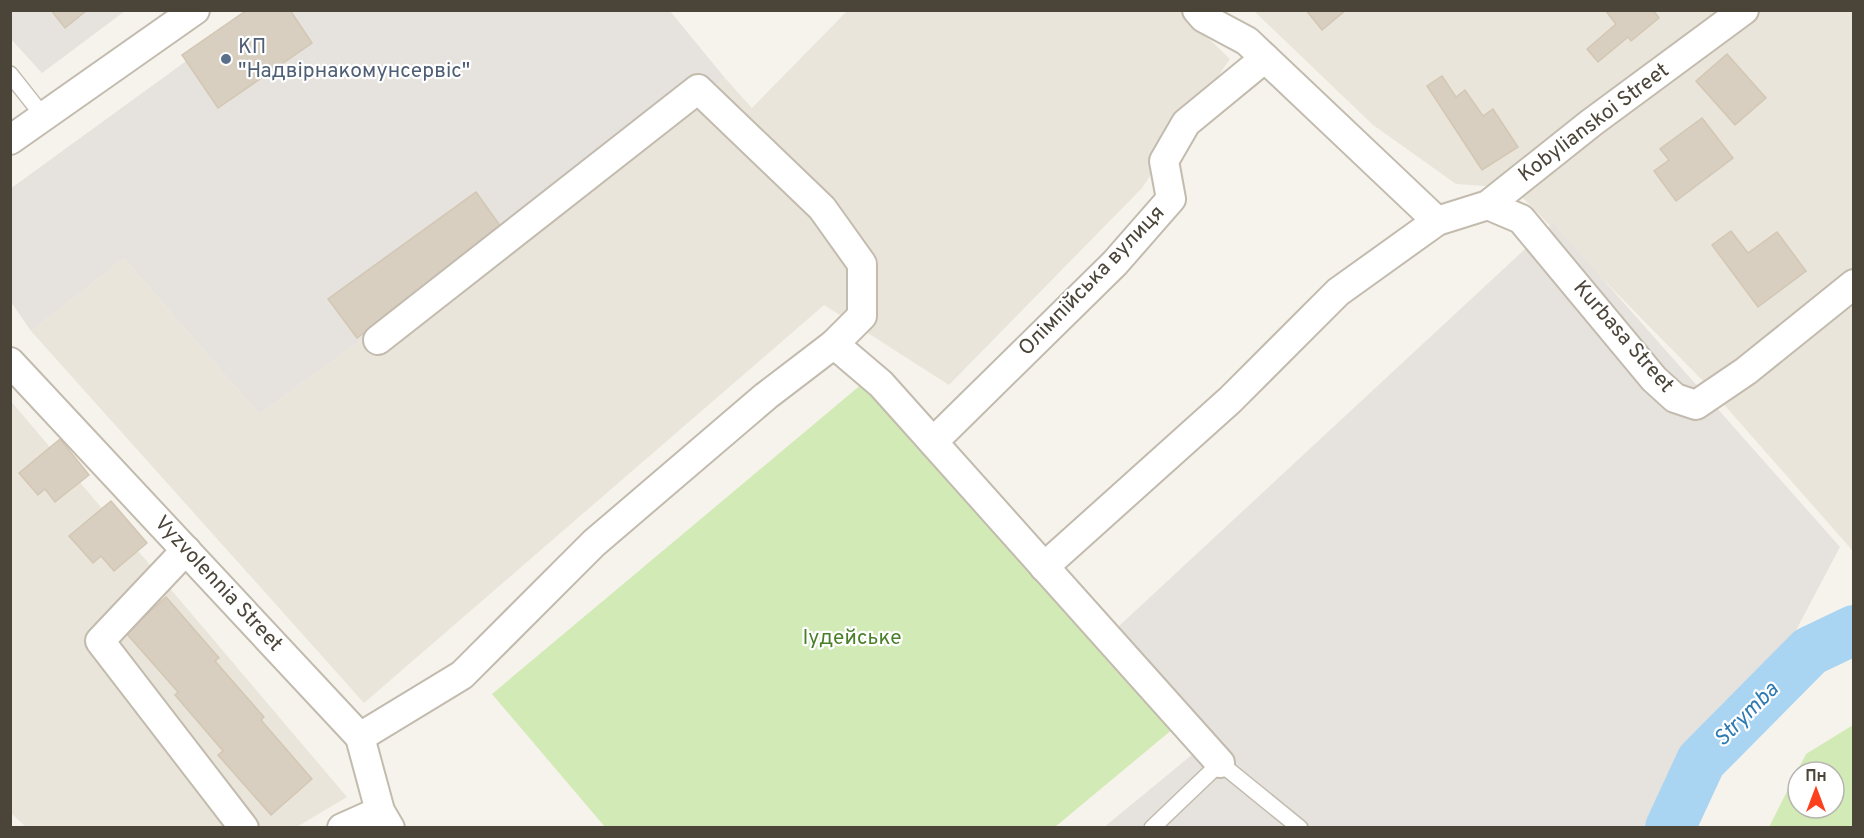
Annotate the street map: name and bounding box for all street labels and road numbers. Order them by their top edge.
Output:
street label: Kobylianskoi Street [1513,57,1675,189]
street label: Олімпійська вулиця [1013,200,1171,362]
street label: Kurbasa Street [1567,275,1679,399]
street label: Vyzvolennia Street [148,510,288,658]

